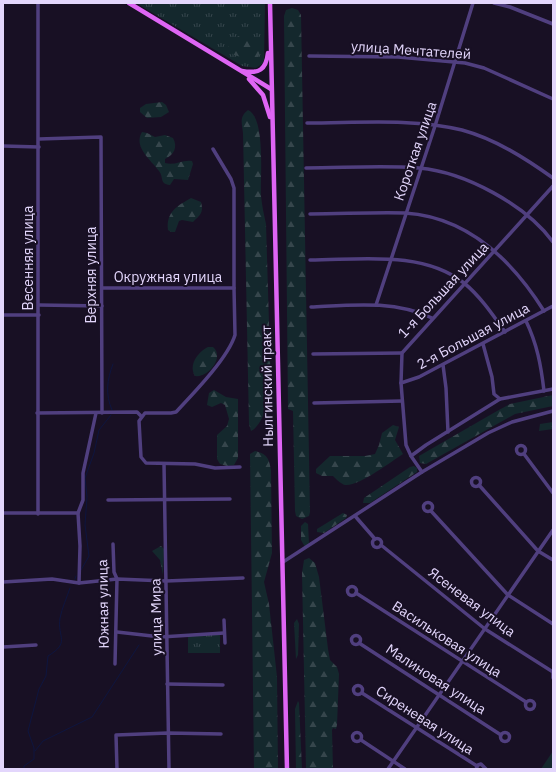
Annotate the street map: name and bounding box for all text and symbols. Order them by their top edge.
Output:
street label: улица Мечтателей [350,37,472,63]
street label: Короткая улица [390,99,441,203]
street label: Весенняя улица [19,205,37,311]
street label: Верхняя улица [82,226,100,324]
street label: 1-я Большая улица [394,238,493,342]
street label: Окружная улица [114,268,223,286]
street label: 2-я Большая улица [414,298,533,373]
street label: Нылгинский тракт [257,325,277,447]
street label: Южная улица [93,559,113,649]
street label: Ясеневая улица [425,563,519,641]
street label: улица Мира [146,578,166,656]
street label: Васильковая улица [389,597,506,681]
street label: Малиновая улица [382,640,490,718]
street label: Сиреневая улица [373,682,478,759]

